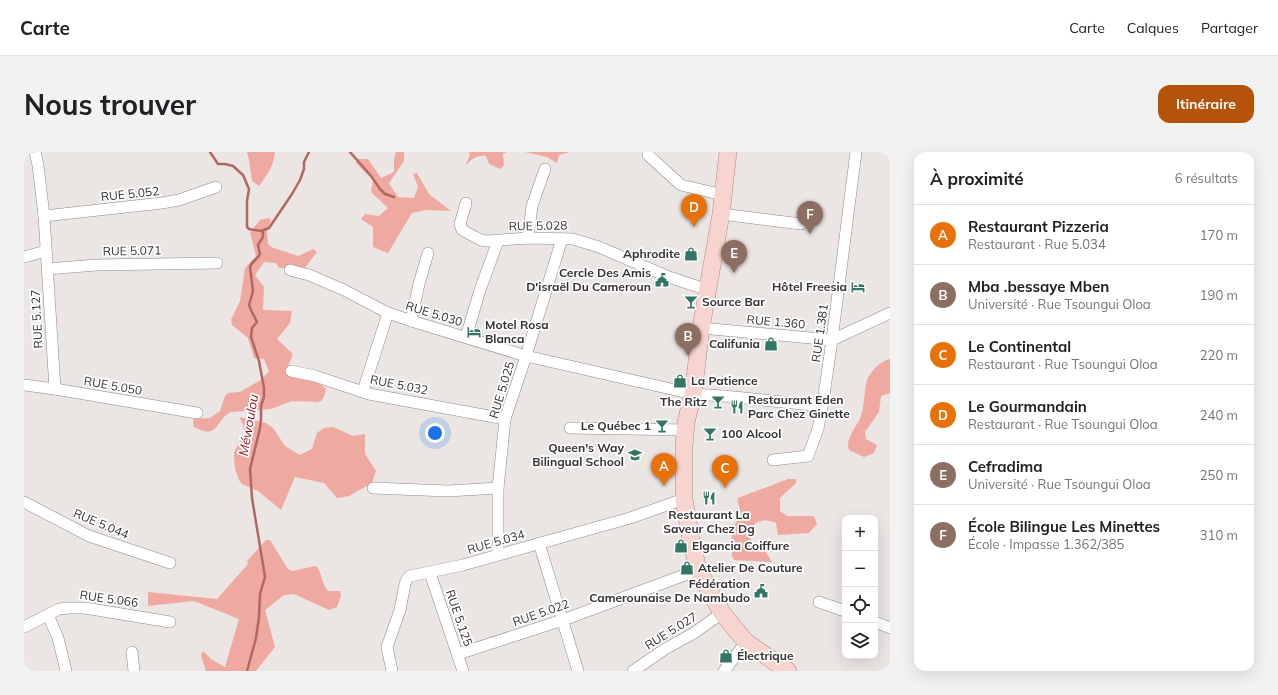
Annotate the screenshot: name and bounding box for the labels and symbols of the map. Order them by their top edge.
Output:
street label: RUE 5.052 [100,183,160,204]
pin: D [681,194,707,227]
pin: F [797,201,823,234]
street label: RUE 5.028 [508,217,568,234]
pin: E [721,240,747,273]
street label: RUE 5.071 [102,242,162,259]
place label: Aphrodite [623,246,680,261]
shop icon: Aphrodite [683,246,699,262]
place label: Cercle Des Amis D'israël Du Cameroun [526,265,651,294]
public building icon: Cercle Des Amis D'israël Du Cameroun [654,272,670,288]
place label: Hôtel Freesia [772,279,847,294]
hotel icon: Hôtel Freesia [850,279,866,295]
street label: RUE 5.127 [27,289,46,349]
bar icon: Source Bar [683,294,699,310]
place label: Source Bar [702,294,765,309]
street label: RUE 5.030 [404,298,464,329]
street label: RUE 1.381 [808,303,831,363]
street label: RUE 1.360 [746,311,806,332]
place label: Motel Rosa Blanca [485,317,549,346]
pin: B [675,323,701,356]
hotel icon: Motel Rosa Blanca [466,324,482,340]
place label: Califunia [709,336,760,351]
shop icon: Califunia [763,336,779,352]
street label: RUE 5.025 [486,360,517,420]
street label: RUE 5.032 [369,372,429,397]
street label: RUE 5.050 [83,373,143,398]
shop icon: La Patience [672,373,688,389]
place label: La Patience [691,373,758,388]
place label: Restaurant Eden Parc Chez Ginette [748,392,850,421]
water label: Méwoulou [235,393,261,457]
place label: The Ritz [660,394,707,409]
bar icon: The Ritz [710,394,726,410]
restaurant icon: Restaurant Eden Parc Chez Ginette [729,399,745,415]
place label: Le Québec 1 [581,418,651,433]
bar icon: Le Québec 1 [654,418,670,434]
your location [425,423,445,443]
bar icon: 100 Alcool [702,426,718,442]
place label: 100 Alcool [721,426,781,441]
place label: Queen's Way Bilingual School [532,440,624,469]
school or university icon: Queen's Way Bilingual School [627,447,643,463]
pin: A [651,453,677,486]
pin: C [712,455,738,488]
restaurant icon: Restaurant La Saveur Chez Dg [701,490,717,506]
street label: RUE 5.044 [71,505,131,542]
place label: Restaurant La Saveur Chez Dg [663,507,755,536]
street label: RUE 5.034 [466,526,526,557]
shop icon: Elgancia Coiffure [673,538,689,554]
place label: Elgancia Coiffure [692,538,790,553]
shop icon: Atelier De Couture [679,560,695,576]
place label: Atelier De Couture [698,560,803,575]
place label: Fédération Camerounaise De Nambudo [589,576,750,605]
public building icon: Fédération Camerounaise De Nambudo [753,583,769,599]
street label: RUE 5.066 [79,587,139,610]
street label: RUE 5.125 [443,588,476,648]
street label: RUE 5.022 [511,596,571,629]
street label: RUE 5.027 [642,609,700,653]
shop icon: Électrique [718,648,734,664]
place label: Électrique [737,648,794,663]

